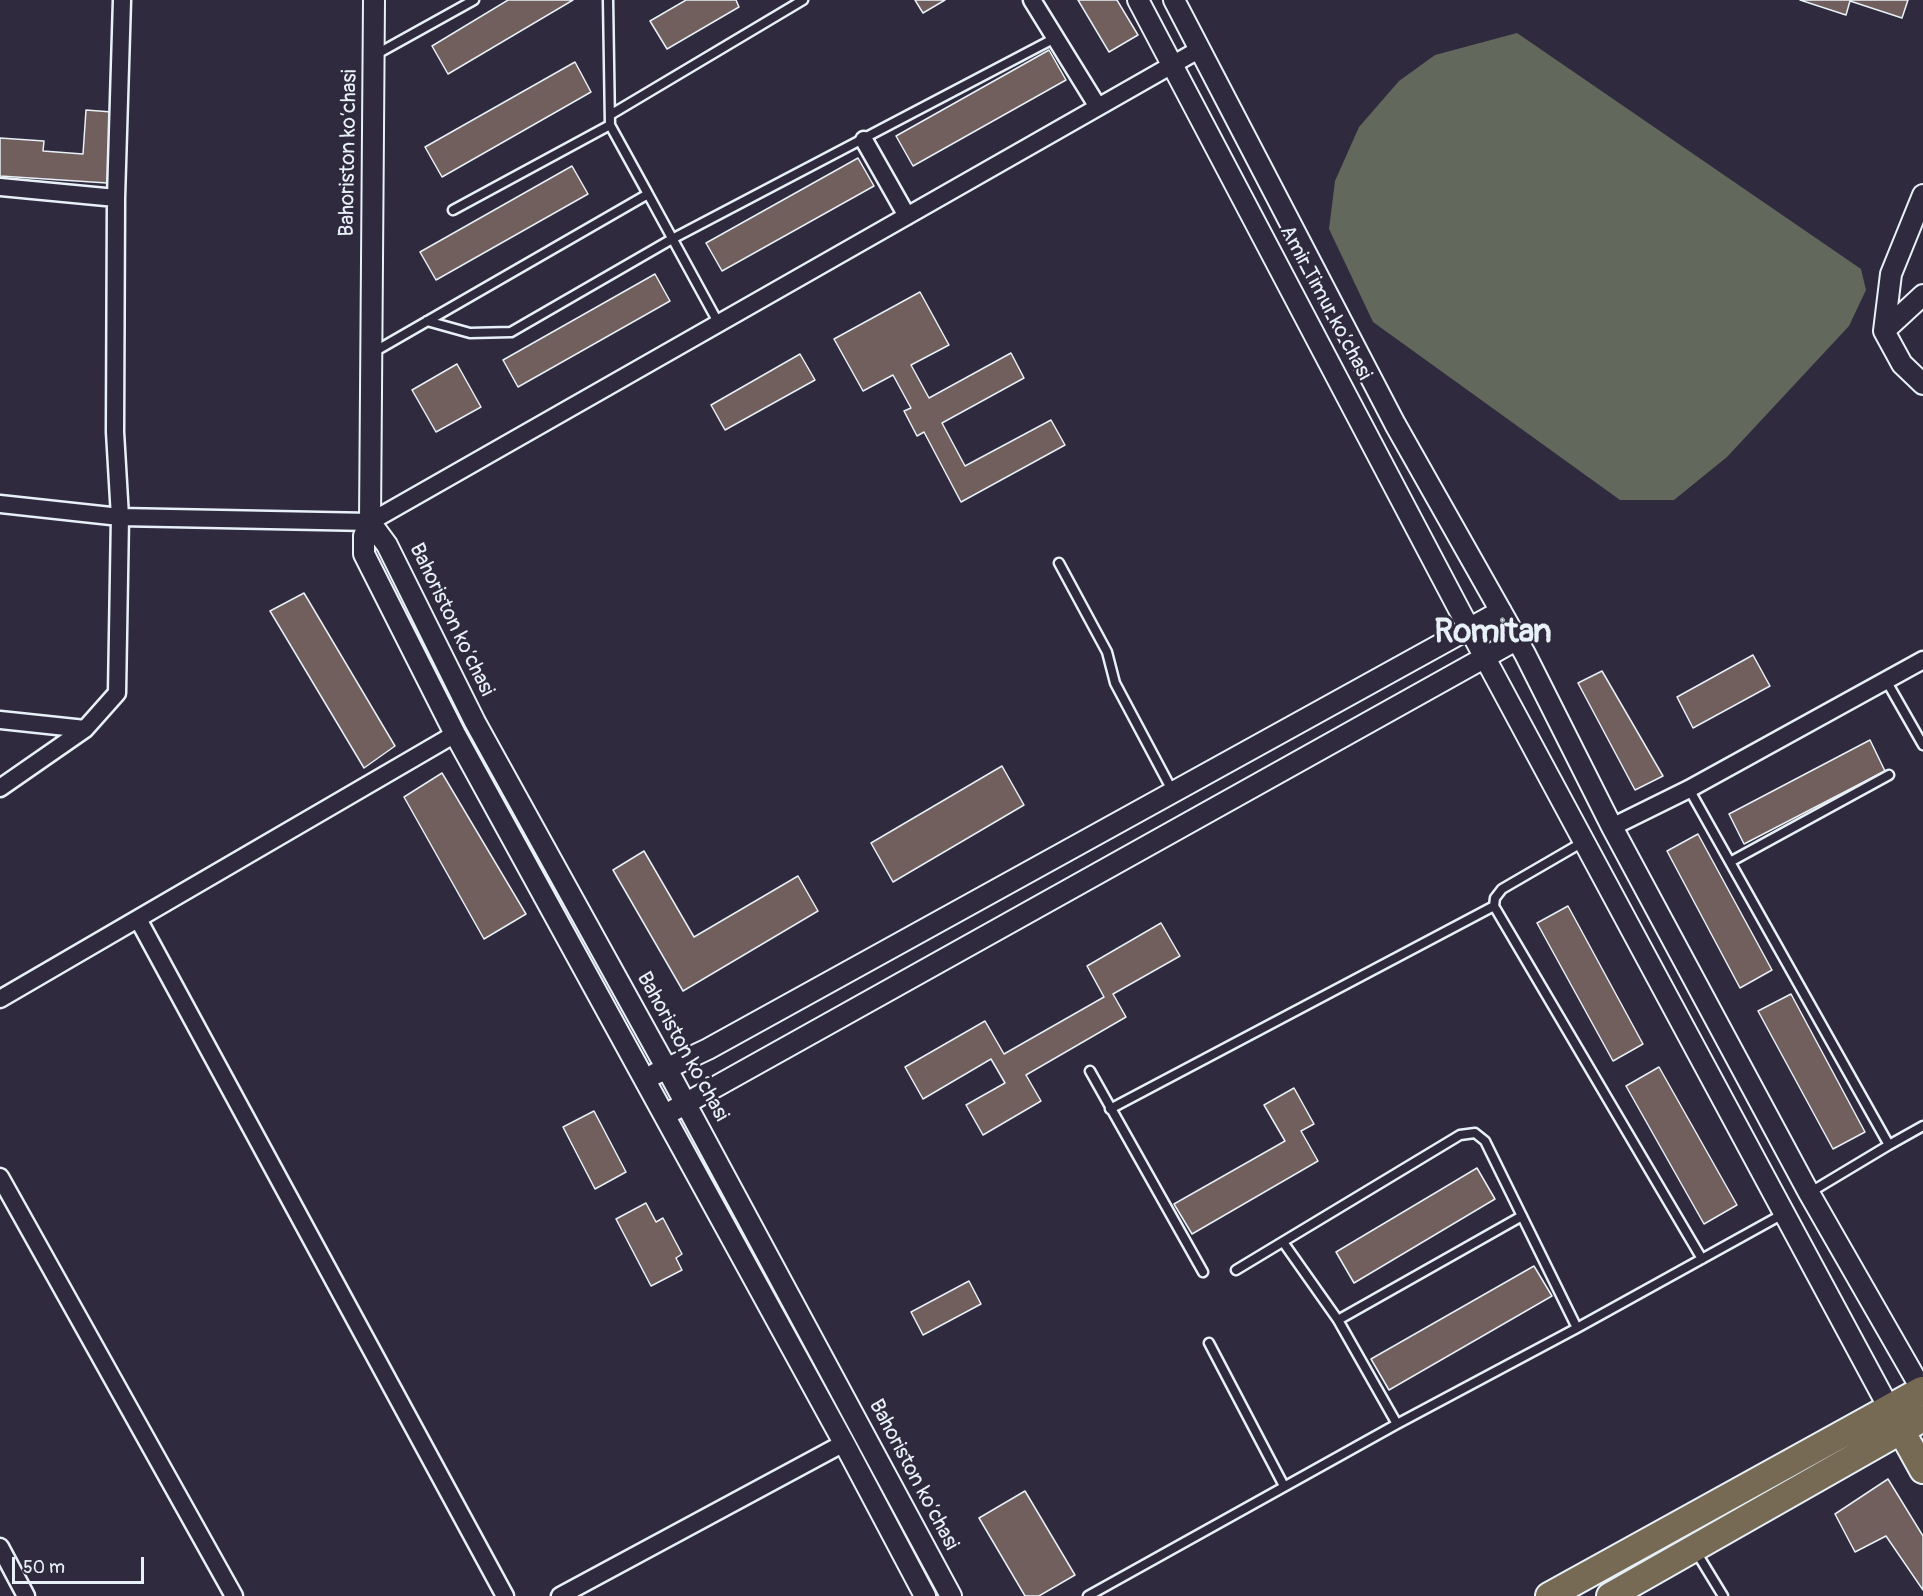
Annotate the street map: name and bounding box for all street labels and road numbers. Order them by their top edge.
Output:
street label: Bahoriston ko‘chasi [335,69,363,237]
street label: Amir Timur ko‘chasi [1274,221,1376,385]
street label: Bahoriston ko‘chasi [403,539,499,701]
street label: Bahoriston ko‘chasi [630,968,734,1126]
street label: Bahoriston ko‘chasi [863,1395,963,1555]

